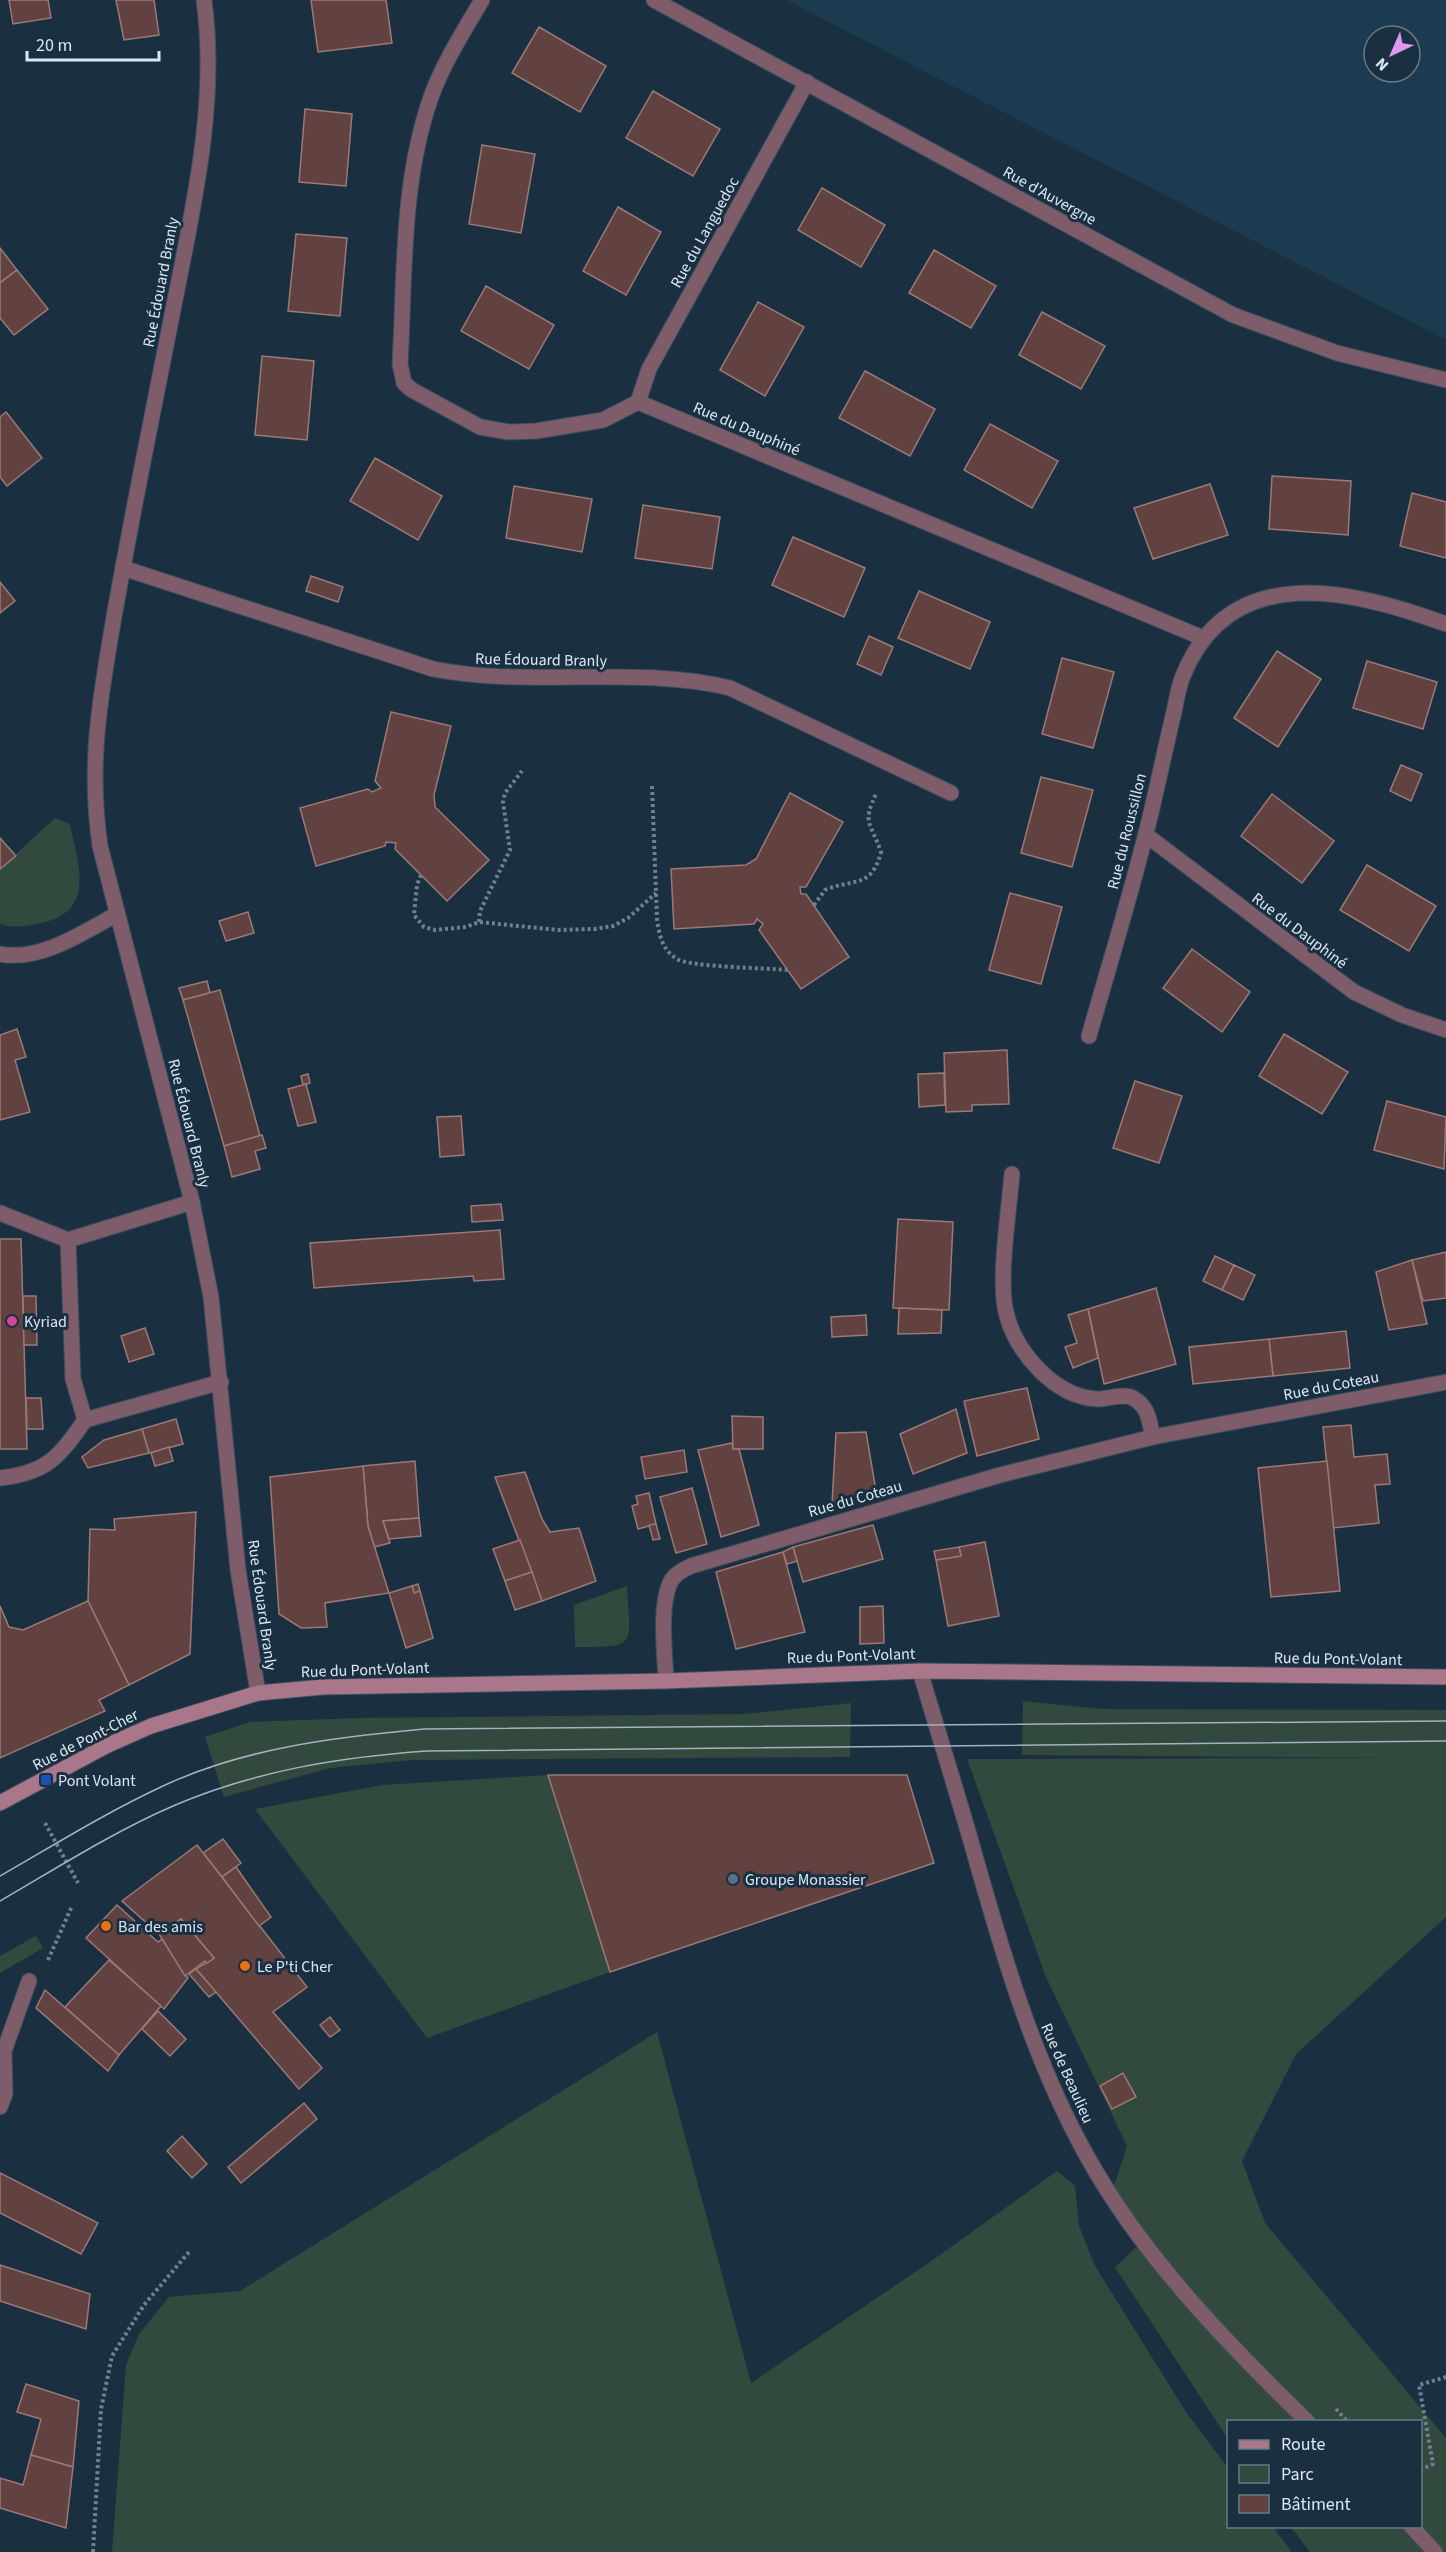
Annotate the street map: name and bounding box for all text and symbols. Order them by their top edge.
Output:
scale bar [27,24,159,62]
north arrow [1362,24,1422,84]
text: 20 m [36,33,72,58]
text: N [1371,52,1394,76]
street label: Rue d'Auvergne [999,161,1100,231]
street label: Rue du Languedoc [665,173,745,292]
street label: Rue Édouard Branly [138,215,184,349]
street label: Rue du Dauphiné [690,396,804,461]
street label: Rue Édouard Branly [475,648,608,672]
street label: Rue du Roussillon [1102,771,1152,892]
street label: Rue du Dauphiné [1247,888,1352,974]
street label: Rue Édouard Branly [162,1057,216,1190]
place label: Kyriad [24,1311,67,1333]
marker: Kyriad [5,1314,19,1328]
street label: Rue du Coteau [1282,1366,1381,1406]
street label: Rue du Coteau [806,1475,905,1523]
street label: Rue Édouard Branly [242,1538,282,1673]
street label: Rue du Pont-Volant [786,1643,916,1669]
street label: Rue du Pont-Volant [1274,1647,1403,1671]
street label: Rue du Pont-Volant [300,1657,430,1683]
street label: Rue de Pont-Cher [29,1703,143,1776]
place label: Pont Volant [58,1770,136,1792]
marker: Pont Volant [39,1773,53,1787]
place label: Groupe Monassier [745,1869,866,1891]
marker: Groupe Monassier [726,1872,740,1886]
place label: Bar des amis [118,1916,203,1938]
marker: Bar des amis [99,1919,113,1933]
place label: Le P'ti Cher [257,1956,333,1978]
marker: Le P'ti Cher [238,1959,252,1973]
street label: Rue de Beaulieu [1035,2020,1099,2127]
legend [1227,2420,1422,2528]
text: Route [1281,2432,1325,2457]
text: Parc [1281,2462,1314,2487]
text: Bâtiment [1281,2492,1351,2517]

